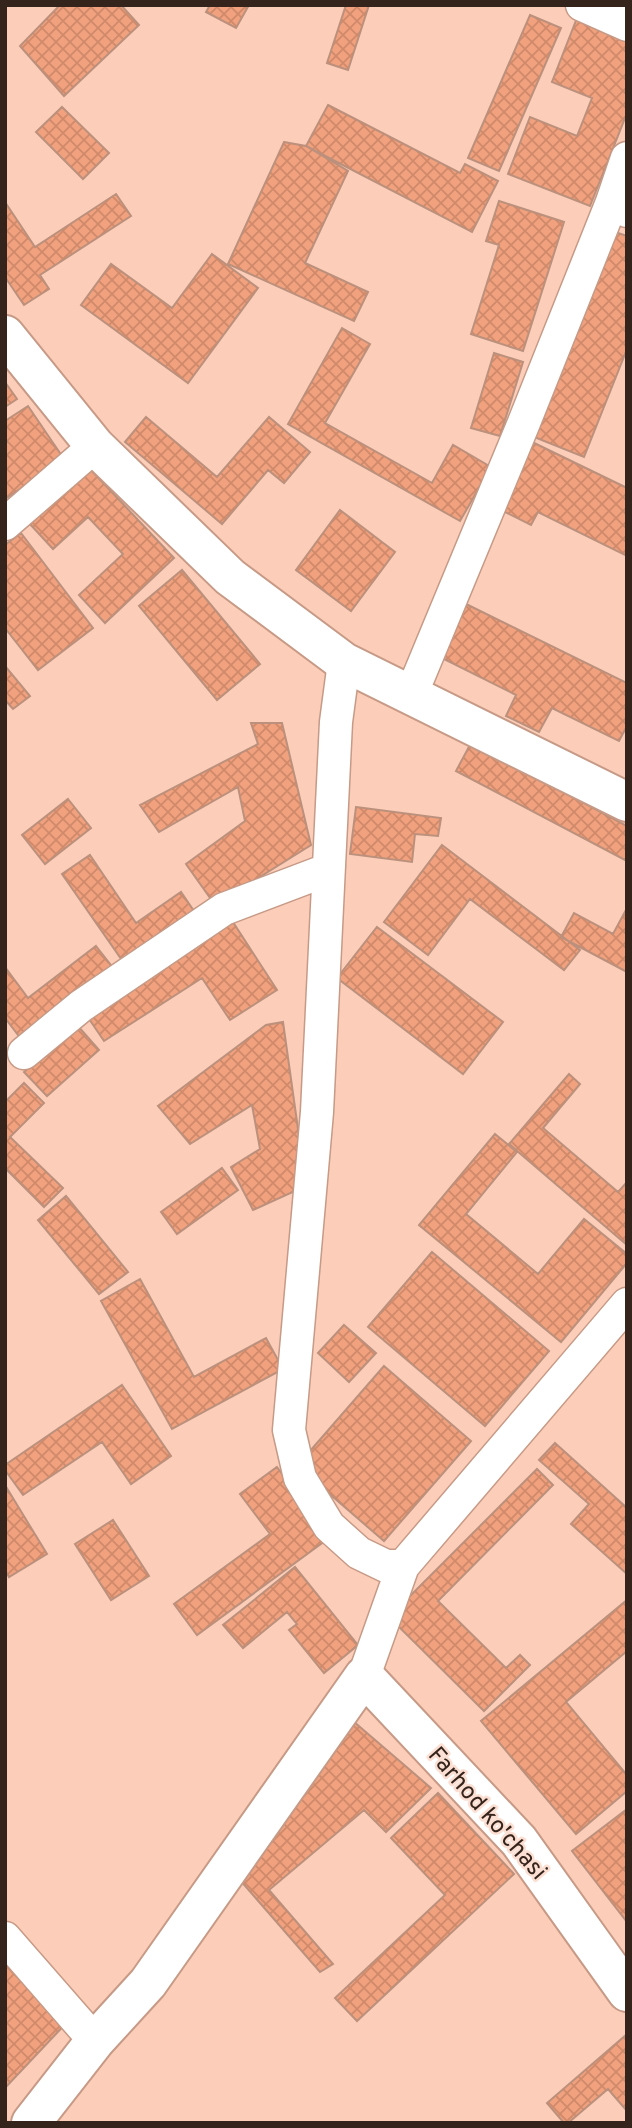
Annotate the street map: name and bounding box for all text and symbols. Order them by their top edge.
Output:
street label: Farhod ko'chasi [420,1742,552,1887]

